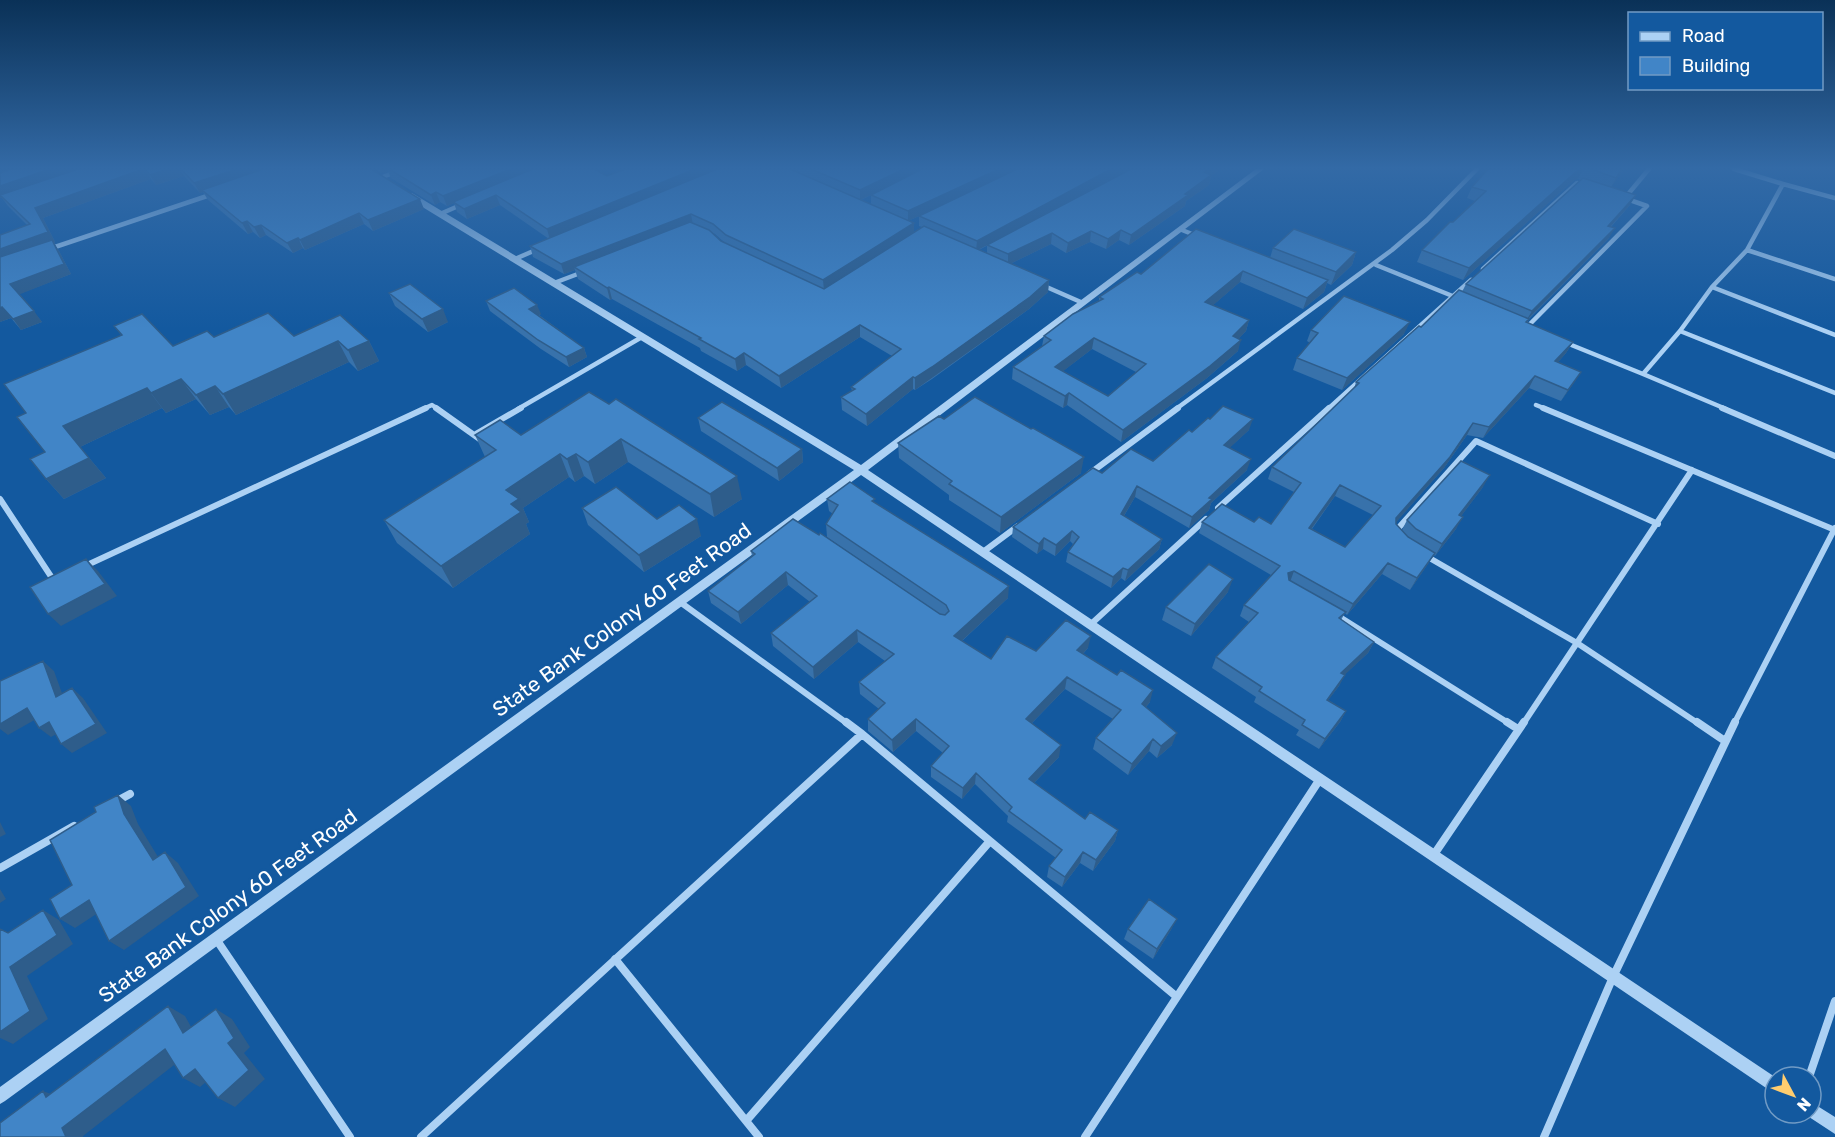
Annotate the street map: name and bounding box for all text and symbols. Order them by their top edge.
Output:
legend [1628,12,1823,90]
text: Road [1682,25,1725,47]
text: Building [1682,55,1750,77]
street label: State Bank Colony 60 Feet Road [488,517,756,722]
street label: State Bank Colony 60 Feet Road [94,803,362,1008]
north arrow [1763,1065,1823,1125]
text: N [1793,1094,1815,1115]

